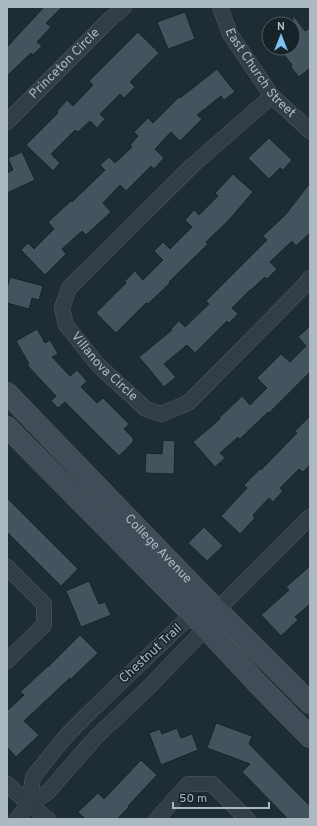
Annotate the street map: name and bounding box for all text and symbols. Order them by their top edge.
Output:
north arrow [261,16,301,56]
text: N [277,20,285,34]
street label: Princeton Circle [26,25,104,103]
street label: East Church Street [221,26,299,122]
street label: Villanova Circle [67,329,141,405]
street label: College Avenue [121,511,195,587]
street label: Chestnut Trail [116,621,186,687]
scale bar [173,784,269,810]
text: 50 m [179,791,207,807]

